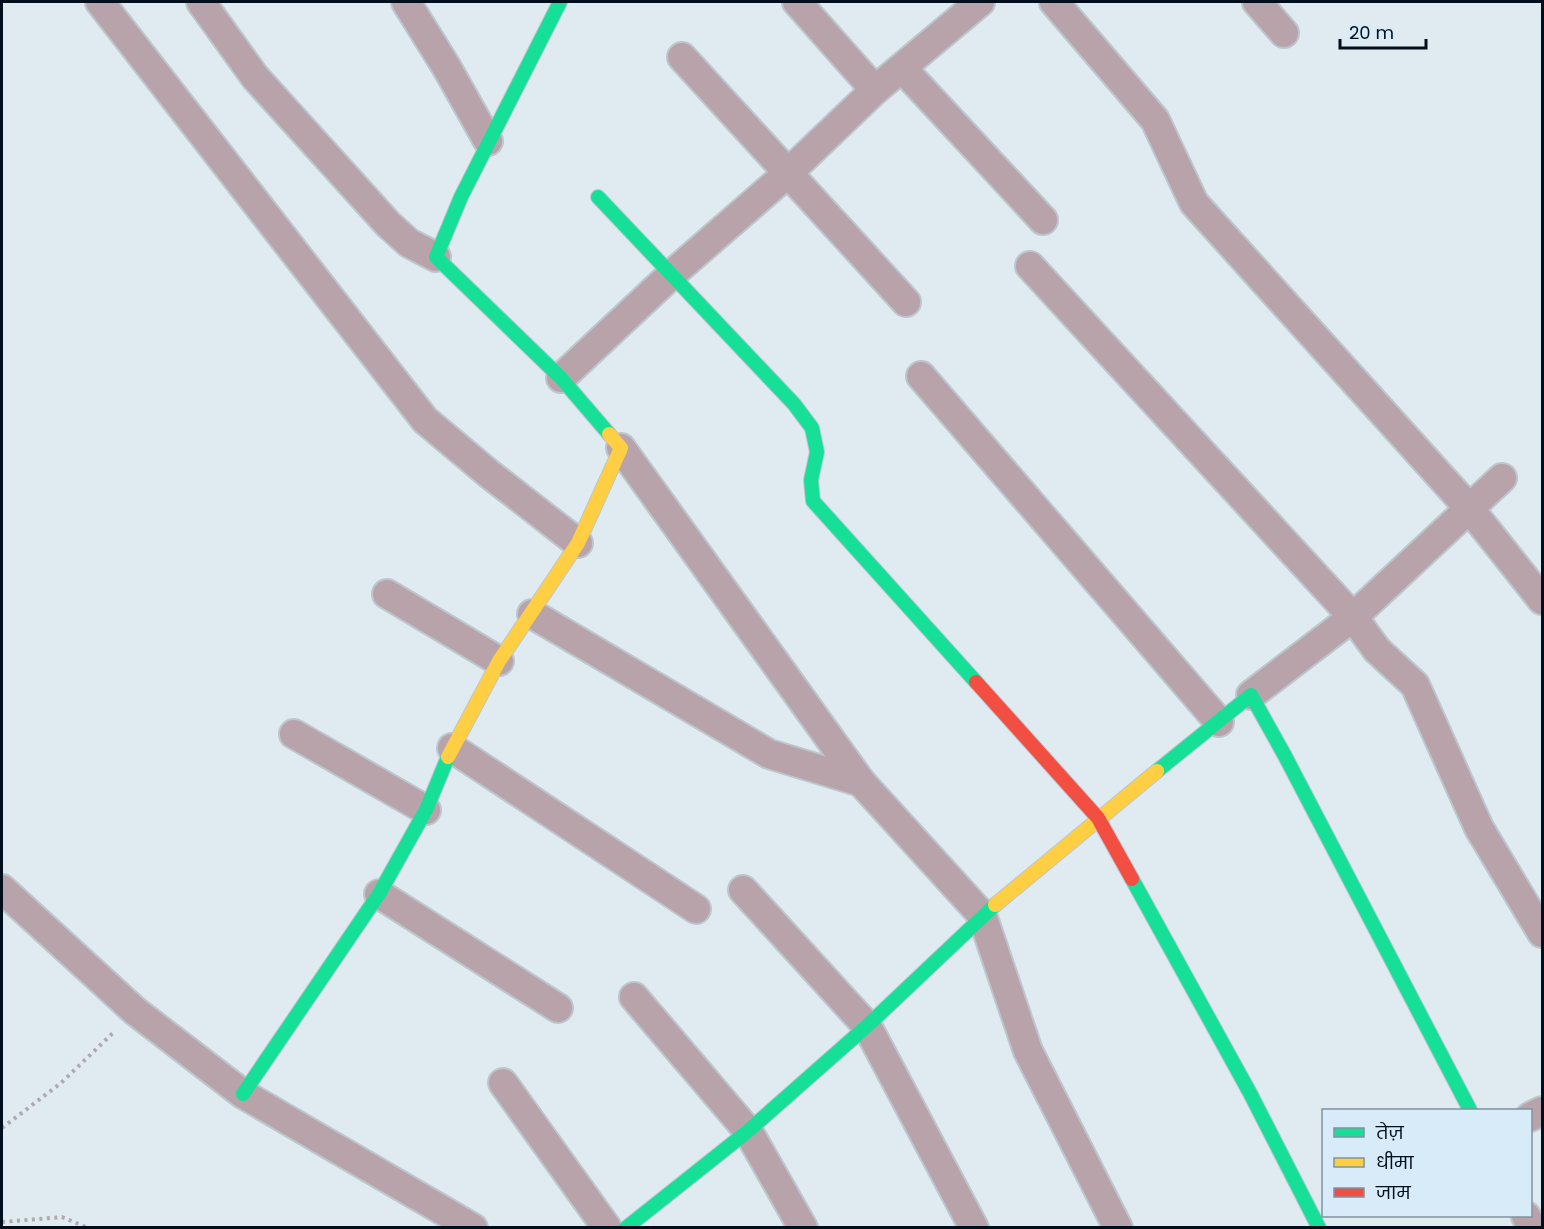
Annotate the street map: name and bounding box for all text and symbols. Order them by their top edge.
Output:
scale bar [1340,12,1426,50]
text: 20 m [1349,20,1394,45]
legend [1322,1109,1532,1217]
text: तेज़ [1375,1120,1404,1145]
text: धीमा [1376,1150,1414,1175]
text: जाम [1375,1180,1411,1205]

